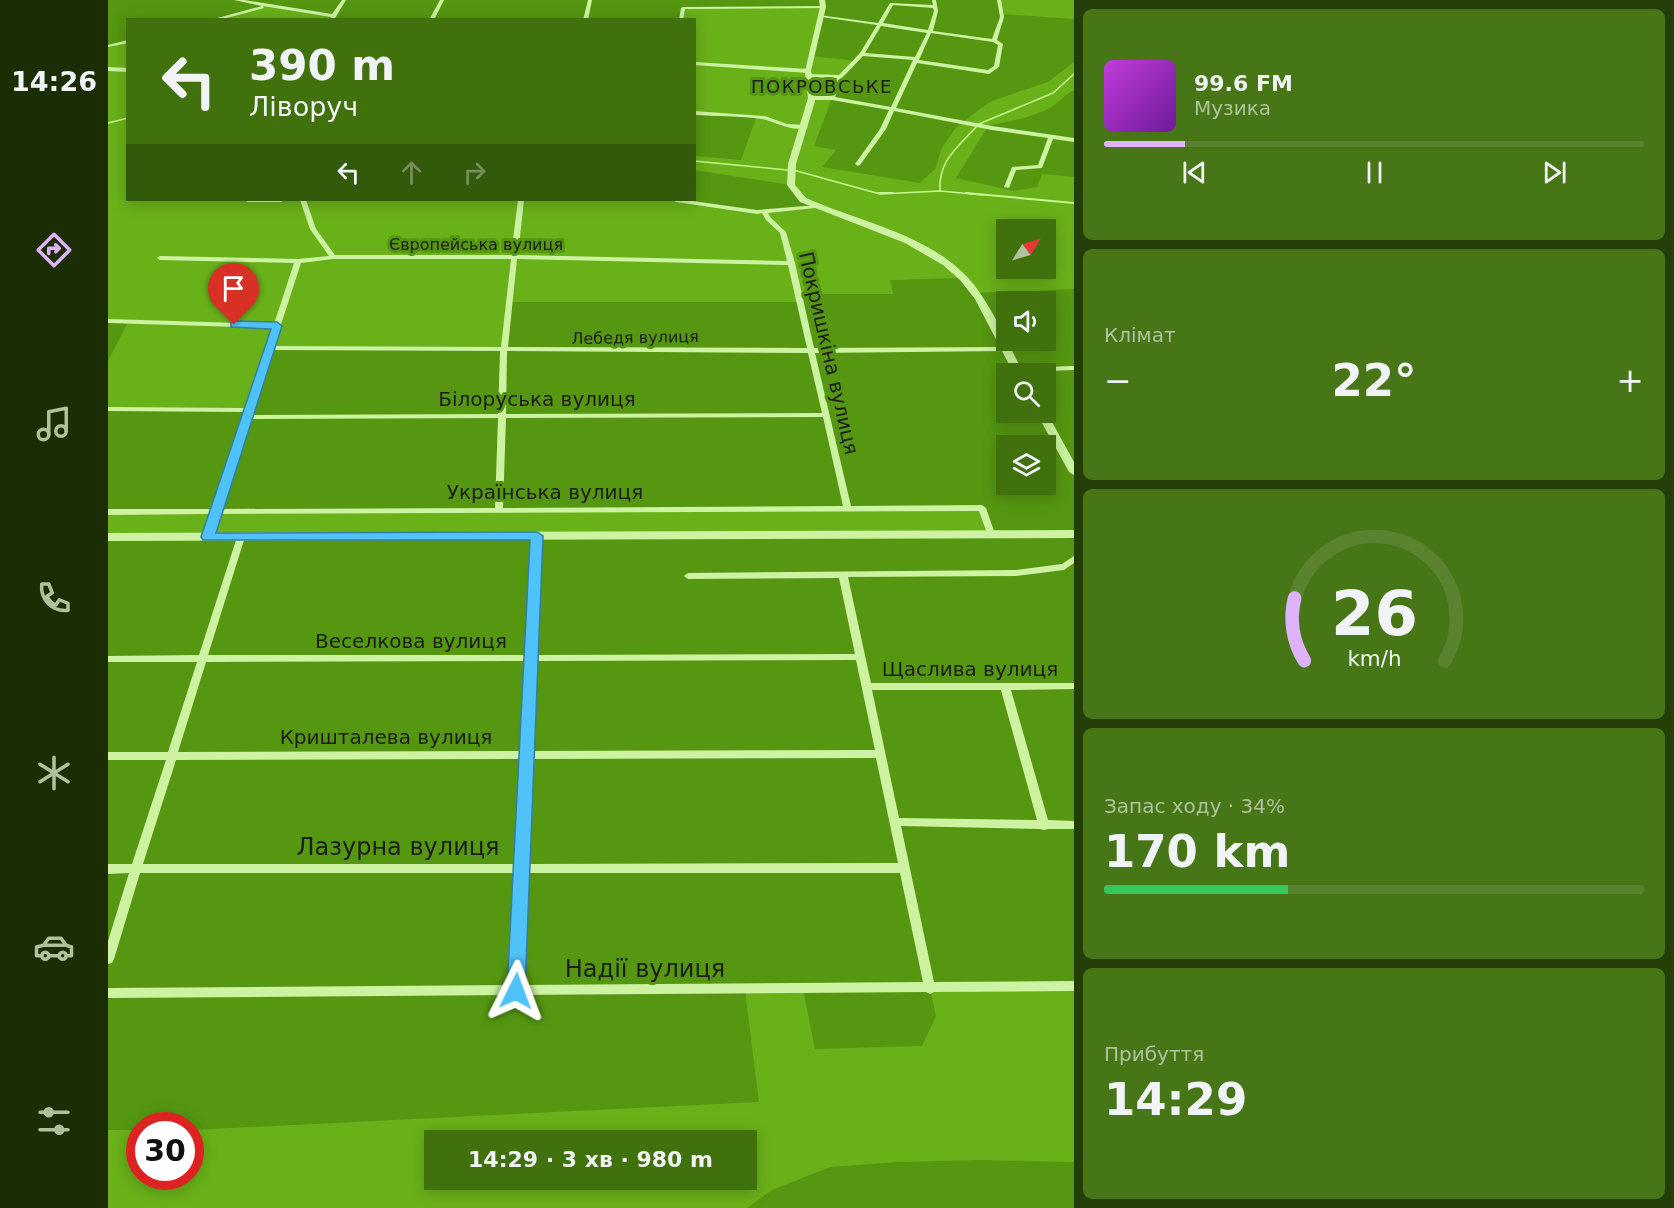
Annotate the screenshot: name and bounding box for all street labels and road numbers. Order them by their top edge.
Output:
street label: Європейська вулиця [389,235,563,254]
street label: Покришкіна вулиця [794,249,864,457]
street label: Лебедя вулиця [571,327,699,348]
street label: Білоруська вулиця [438,387,636,411]
street label: Українська вулиця [447,480,643,504]
street label: Веселкова вулиця [315,629,507,653]
street label: Щаслива вулиця [882,657,1058,681]
street label: Кришталева вулиця [280,725,492,749]
street label: Лазурна вулиця [296,833,500,861]
street label: Надії вулиця [565,955,725,983]

